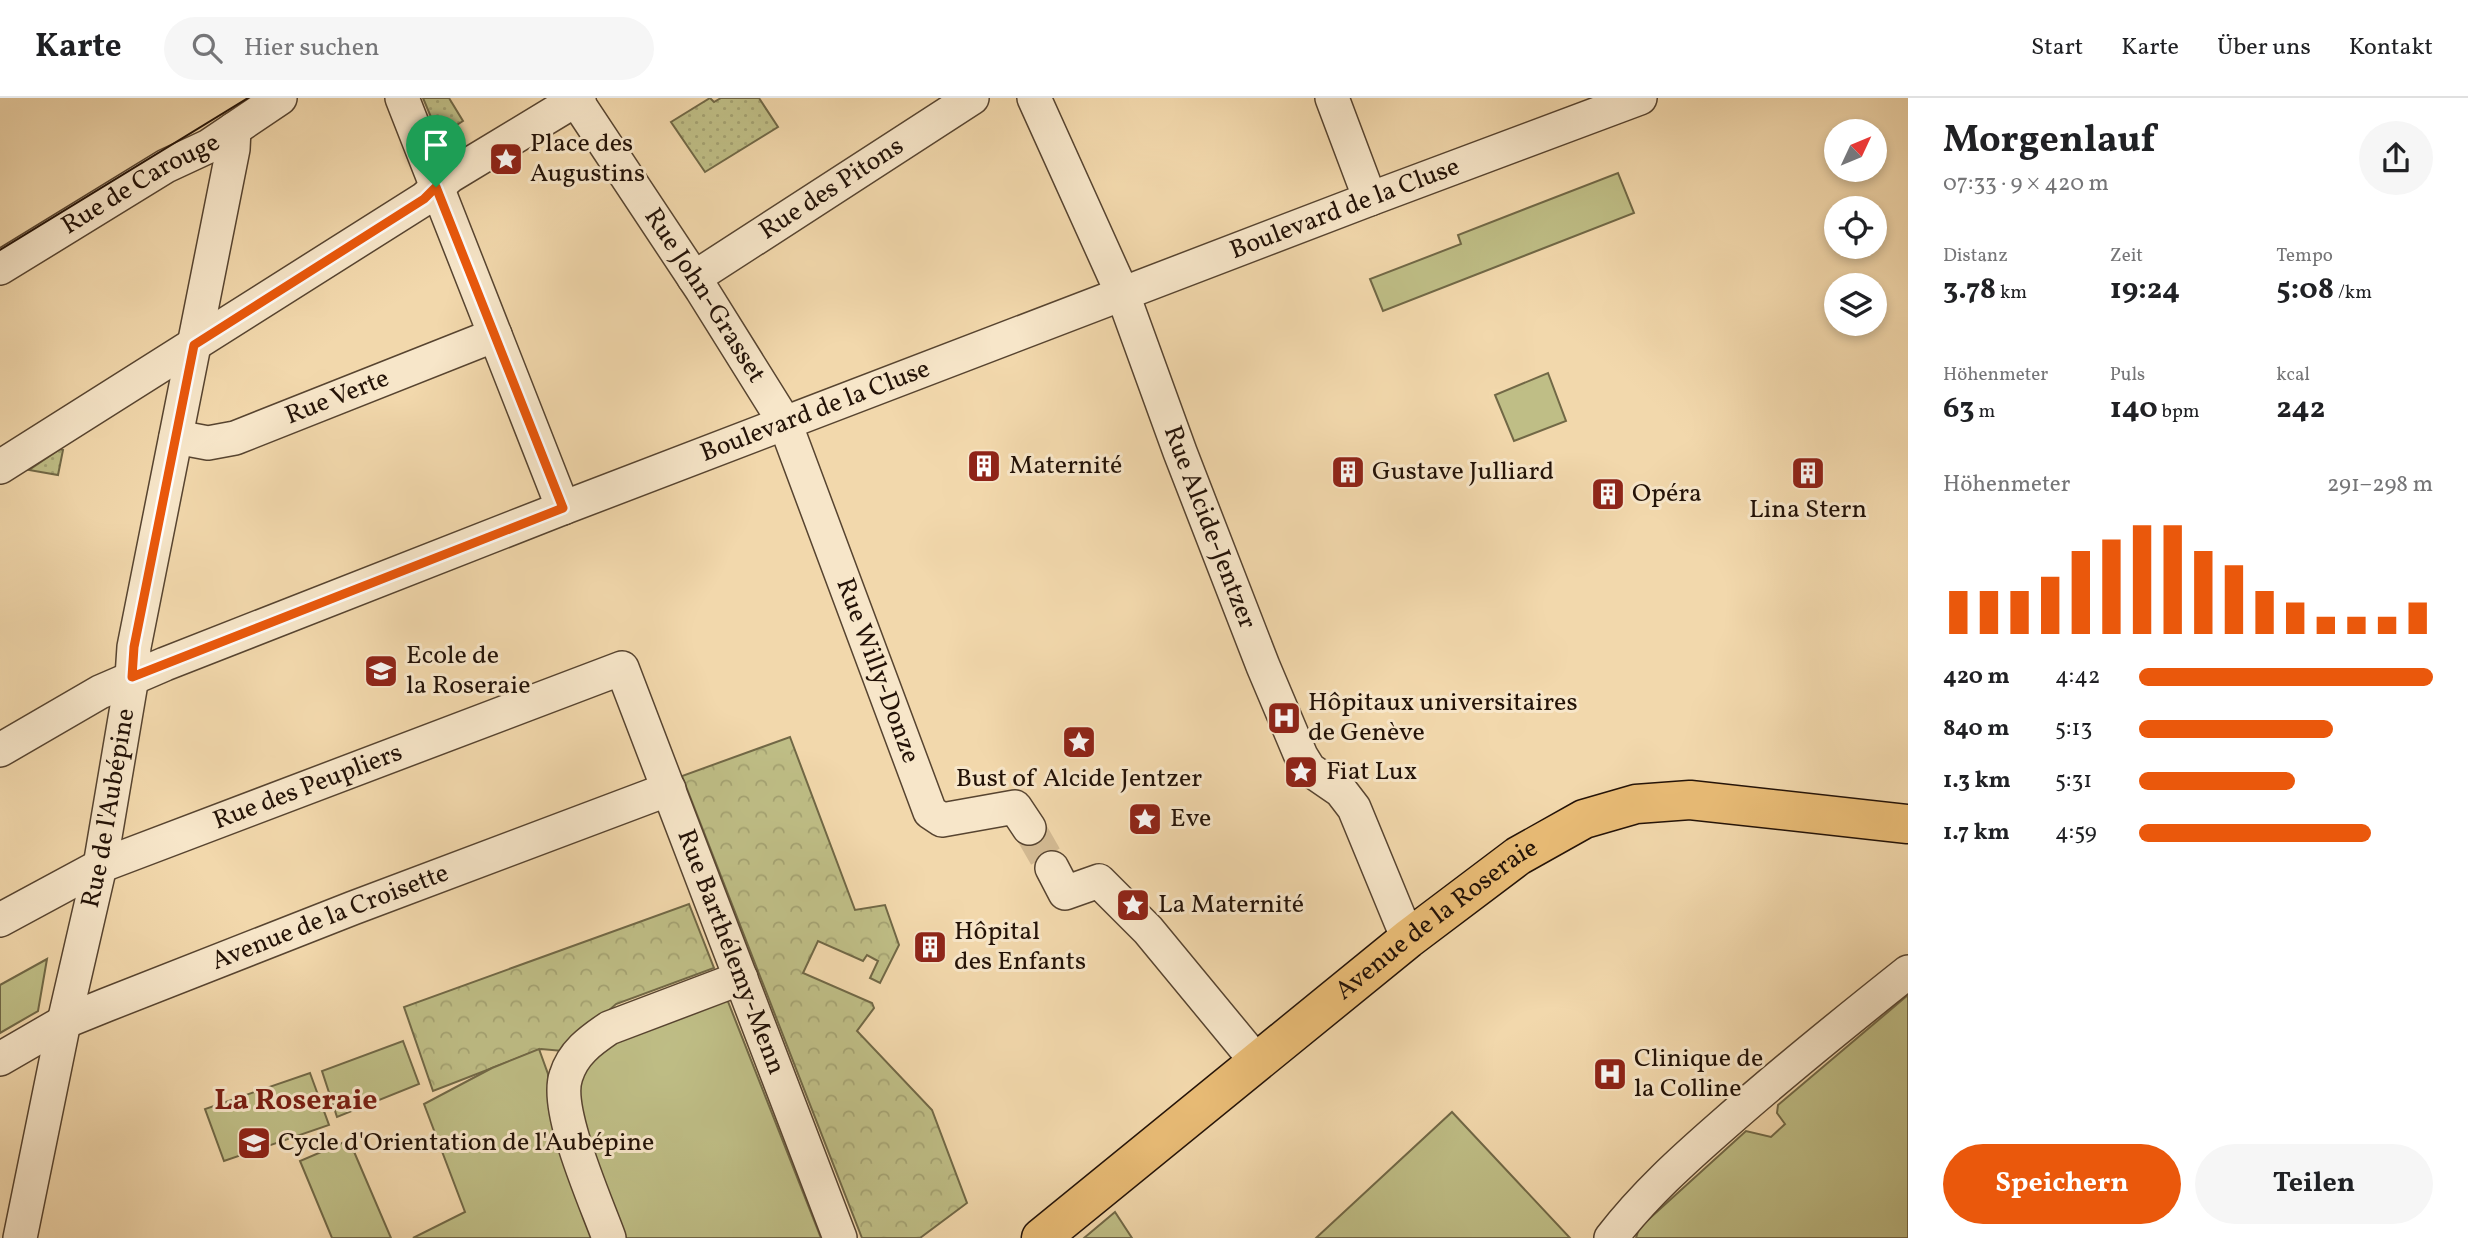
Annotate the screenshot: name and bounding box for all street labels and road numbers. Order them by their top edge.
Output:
street label: Rue de Carouge [55,125,228,244]
street label: Rue des Pitons [752,129,911,249]
street label: Boulevard de la Cluse [1225,149,1465,269]
street label: Rue John-Grasset [635,201,774,390]
street label: Boulevard de la Cluse [695,351,935,472]
street label: Rue Verte [280,361,395,434]
street label: Rue Alcide-Jentzer [1154,421,1265,634]
street label: Rue Willy-Donze [826,573,928,768]
street label: Rue de l'Aubépine [73,706,144,912]
street label: Rue des Peupliers [208,735,408,839]
street label: Rue Barthélemy-Menn [667,824,794,1080]
street label: Avenue de la Roseraie [1328,830,1545,1009]
street label: Avenue de la Croisette [206,856,454,980]

